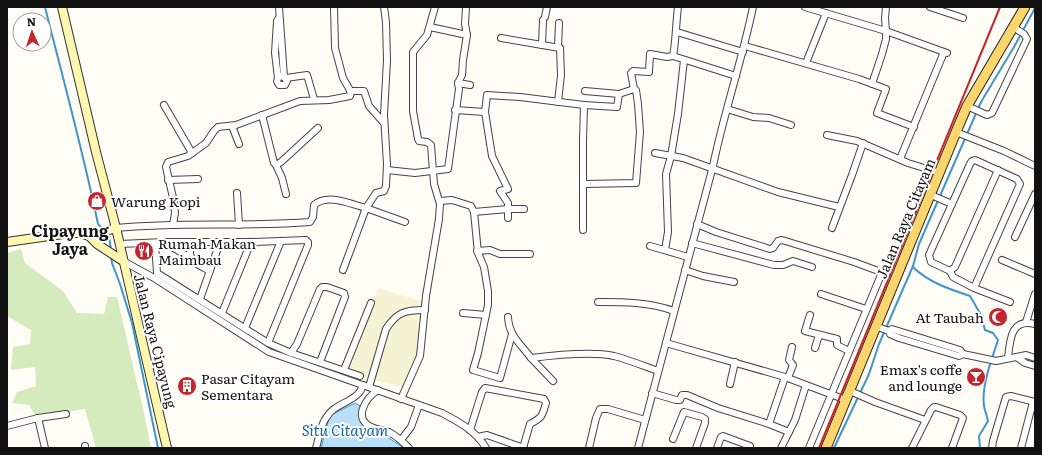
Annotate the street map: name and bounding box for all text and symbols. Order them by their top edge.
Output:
north arrow [12,12,52,52]
text: N [26,13,36,29]
street label: Jalan Raya Citayam [871,154,940,281]
shop icon: Warung Kopi [86,190,108,212]
place label: Warung Kopi [111,191,201,211]
district label: Cipayung Jaya [31,218,109,260]
place label: Rumah Makan Maimbau [158,233,256,269]
restaurant icon: Rumah Makan Maimbau [133,240,155,262]
street label: Jalan Raya Cipayung [130,272,182,410]
mosque icon: At Taubah [987,306,1009,328]
place label: At Taubah [915,307,984,327]
place label: Emax's coffe and lounge [880,359,962,395]
bar icon: Emax's coffe and lounge [965,366,987,388]
place label: Pasar Citayam Sementara [201,368,296,404]
building icon: Pasar Citayam Sementara [176,375,198,397]
water label: Situ Citayam [302,418,388,441]

